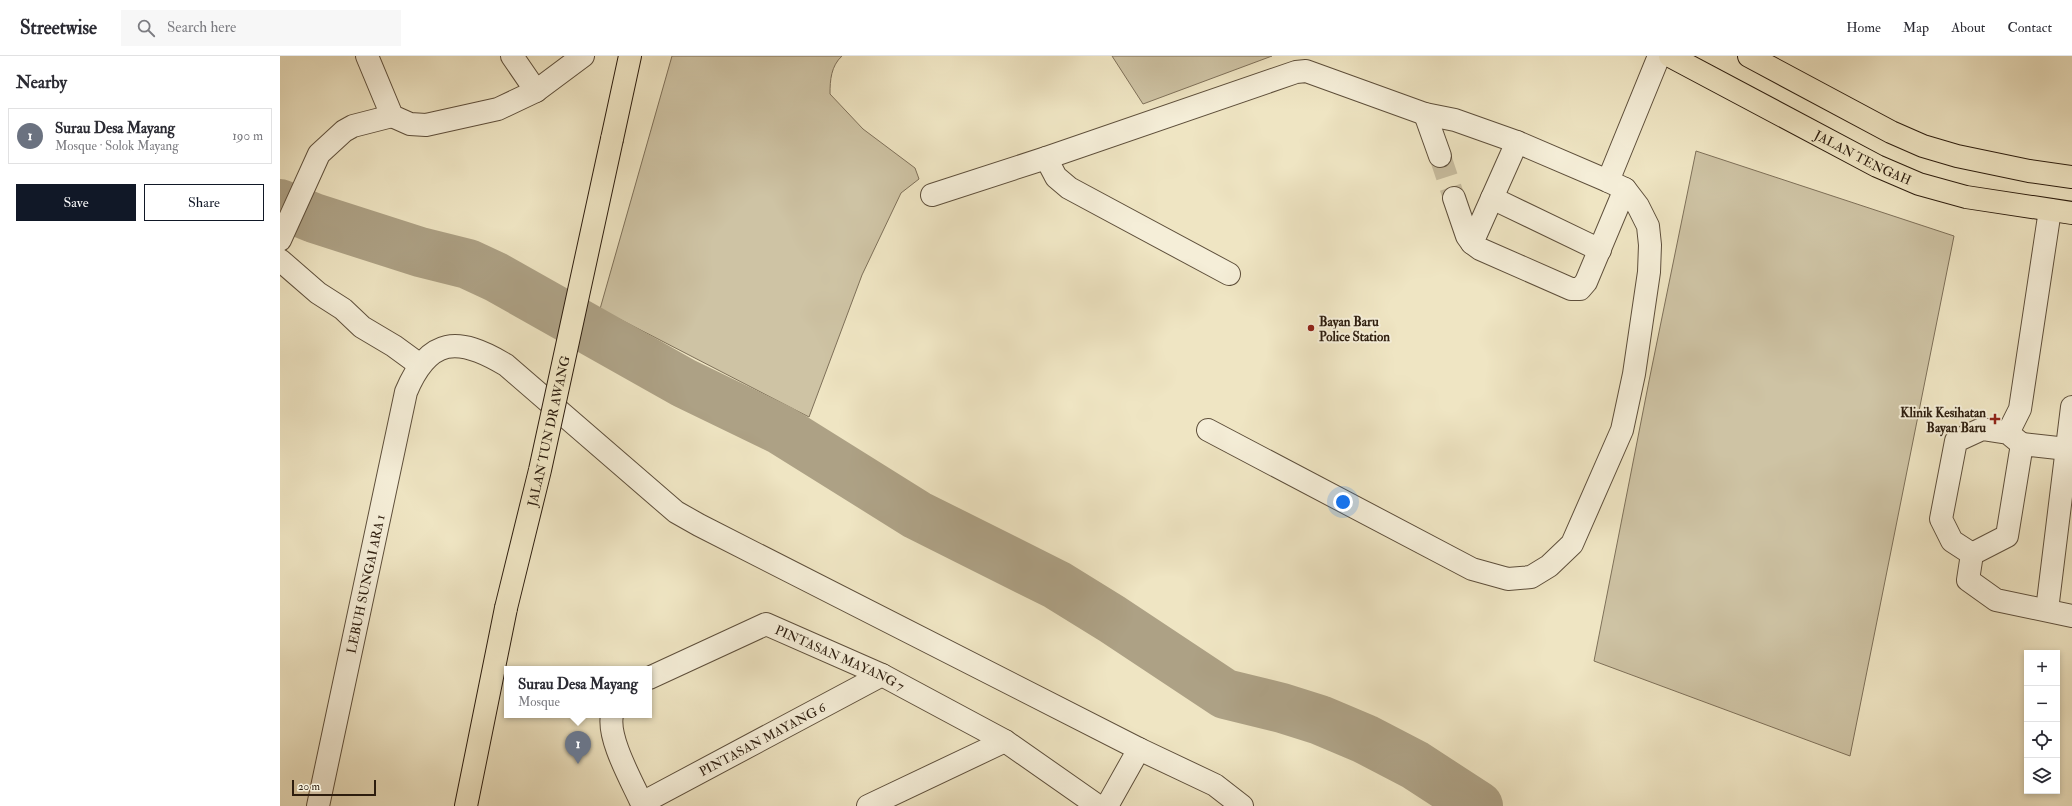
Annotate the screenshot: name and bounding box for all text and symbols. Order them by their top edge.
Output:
search box [121,10,401,46]
text: Streetwise [20,16,97,40]
icon: search [135,17,157,39]
text: Search here [167,18,236,37]
text: Home [1846,19,1881,36]
text: Map [1903,19,1929,36]
text: About [1951,19,1985,36]
text: Contact [2007,19,2052,36]
text: Nearby [16,72,67,93]
text: Surau Desa Mayang [55,119,175,138]
street label: JALAN TENGAH [1811,127,1914,189]
text: 1 [28,128,32,144]
text: 190 m [232,128,263,144]
text: Mosque · Solok Mayang [55,138,179,154]
button: Save [16,184,136,221]
button: Share [144,184,264,221]
place label: Bayan Baru Police Station [1319,314,1390,345]
marker: Bayan Baru Police Station [1306,323,1316,333]
street label: JALAN TUN DR AWANG [524,354,574,509]
place label: Klinik Kesihatan Bayan Baru [1900,405,1986,437]
marker: Klinik Kesihatan Bayan Baru [1989,413,2001,425]
your location [1333,492,1353,512]
street label: LEBUH SUNGAI ARA 1 [344,513,389,655]
street label: PINTASAN MAYANG 7 [772,622,907,695]
map controls [2024,650,2060,794]
button: + [2024,650,2060,686]
popup [504,666,652,718]
text: Surau Desa Mayang [518,675,638,694]
button: − [2024,686,2060,722]
text: Mosque [518,694,560,710]
street label: PINTASAN MAYANG 6 [697,699,830,780]
button: locate [2024,722,2060,758]
pin: 1 [565,731,591,764]
button: layers [2024,758,2060,794]
scale bar [292,778,376,797]
text: 20 m [298,780,320,793]

